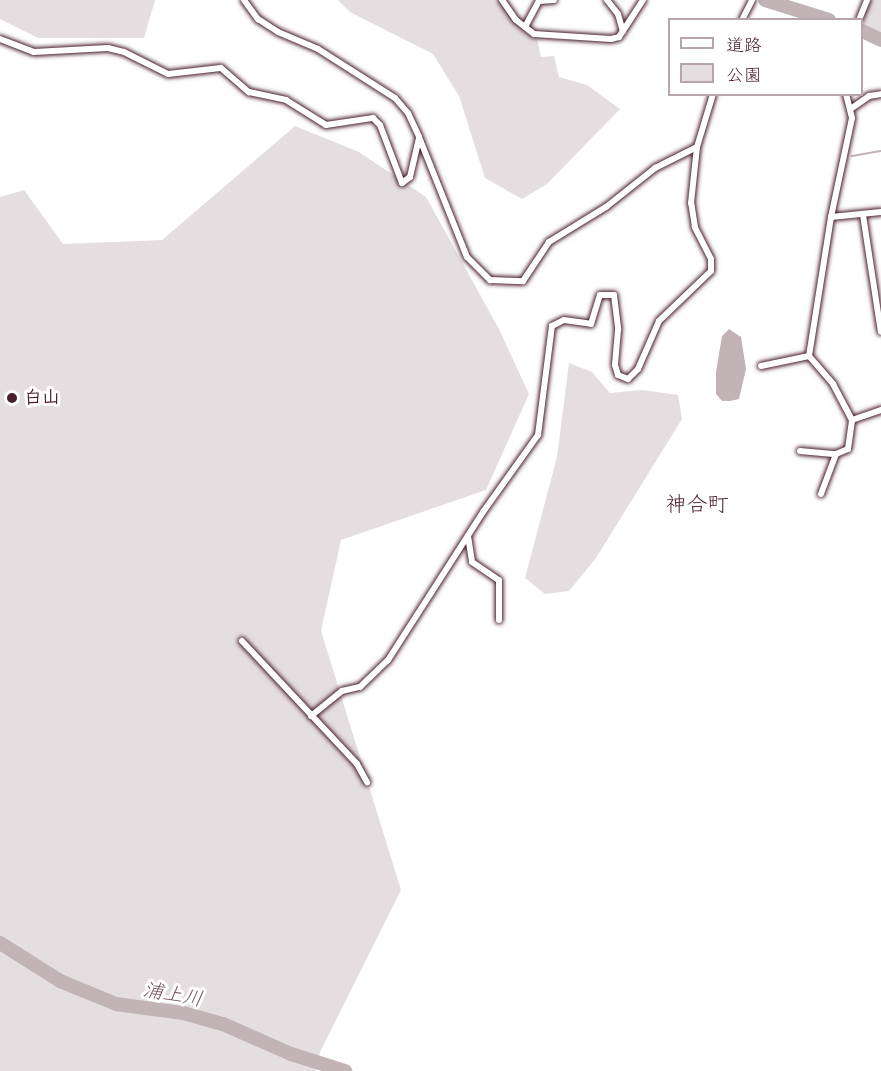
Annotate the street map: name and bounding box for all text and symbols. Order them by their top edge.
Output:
legend [668,18,863,96]
text: 道路 [726,35,762,56]
text: 公園 [726,65,762,86]
place label: 白山 [24,387,60,409]
marker: 白山 [5,391,19,405]
district label: 神合町 [666,491,728,517]
water label: 浦上川 [141,977,205,1011]

